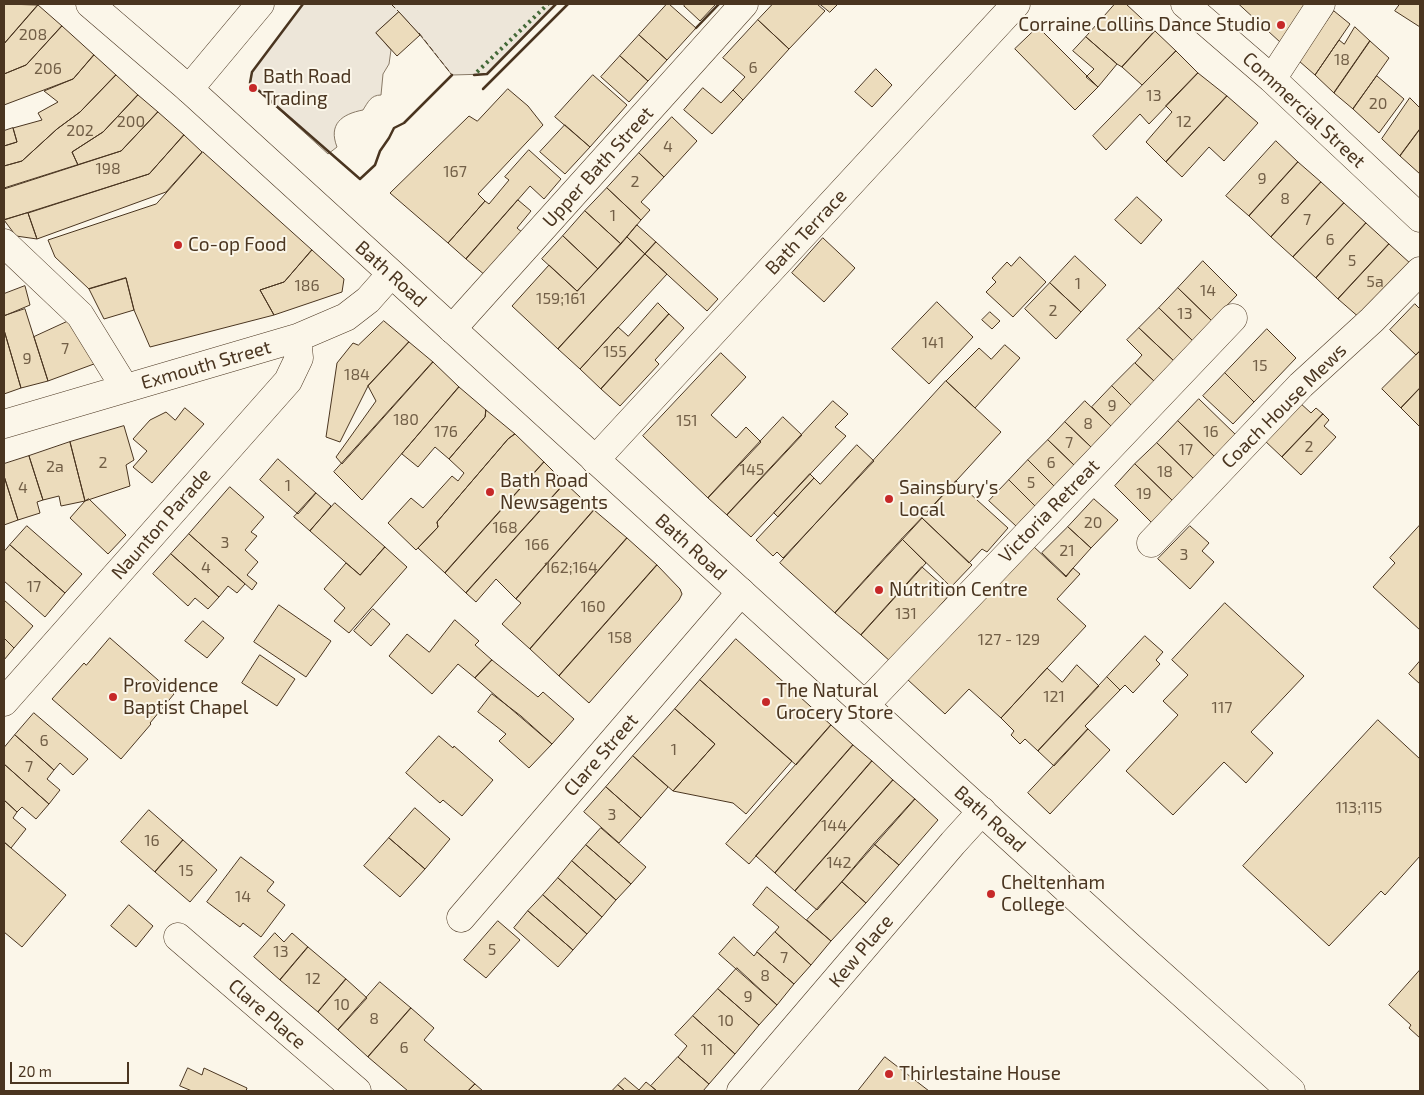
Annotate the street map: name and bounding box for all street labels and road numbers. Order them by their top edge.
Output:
street label: Commercial Street [1238,47,1370,173]
street label: Upper Bath Street [538,102,658,232]
street label: Bath Terrace [761,184,851,280]
street label: Bath Road [350,236,432,312]
street label: Exmouth Street [138,336,274,394]
street label: Coach House Mews [1217,339,1351,473]
street label: Victoria Retreat [994,455,1104,567]
street label: Naunton Parade [107,464,215,584]
street label: Bath Road [650,509,732,585]
street label: Clare Street [559,709,643,801]
street label: Bath Road [949,781,1031,857]
street label: Kew Place [824,910,898,992]
street label: Clare Place [224,974,310,1054]

